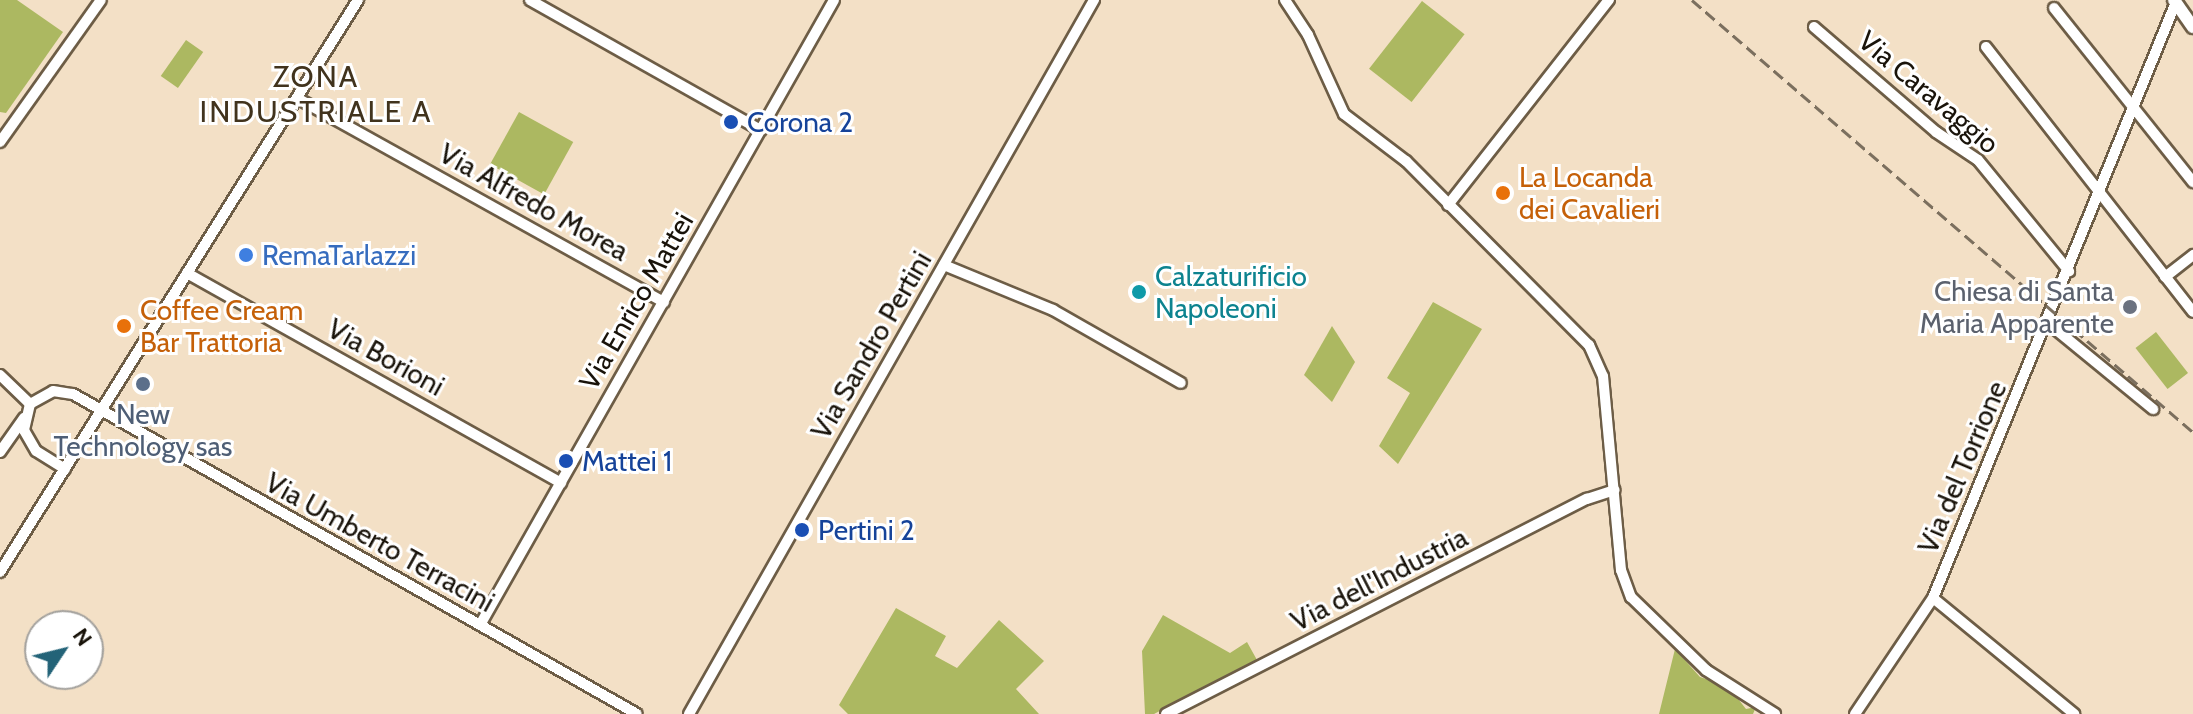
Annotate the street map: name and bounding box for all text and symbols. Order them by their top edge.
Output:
street label: Via Caravaggio [1852,24,2006,160]
district label: ZONA INDUSTRIALE A [200,59,432,130]
place label: Corona 2 [747,105,853,139]
marker: Corona 2 [722,113,740,131]
street label: Via Alfredo Morea [434,136,634,268]
place label: La Locanda dei Cavalieri [1519,160,1660,226]
marker: La Locanda dei Cavalieri [1494,184,1512,202]
street label: Via Enrico Mattei [572,207,700,395]
place label: RemaTarlazzi [262,238,416,272]
street label: Via Sandro Pertini [804,245,938,445]
marker: RemaTarlazzi [237,246,255,264]
place label: Calzaturificio Napoleoni [1155,259,1307,325]
place label: Chiesa di Santa Maria Apparente [1920,274,2114,340]
marker: Calzaturificio Napoleoni [1130,283,1148,301]
place label: Coffee Cream Bar Trattoria [140,293,303,359]
marker: Chiesa di Santa Maria Apparente [2121,298,2139,316]
street label: Via Borioni [322,311,450,403]
marker: Coffee Cream Bar Trattoria [115,317,133,335]
marker: New Technology sas [134,375,152,393]
street label: Via del Torrione [1911,376,2013,558]
place label: New Technology sas [54,397,232,463]
place label: Mattei 1 [582,444,672,478]
marker: Mattei 1 [557,452,575,470]
street label: Via Umberto Terracini [260,465,500,619]
place label: Pertini 2 [818,513,915,547]
street label: Via dell'Industria [1285,520,1473,638]
marker: Pertini 2 [793,521,811,539]
north arrow [24,610,104,690]
text: N [67,623,98,651]

